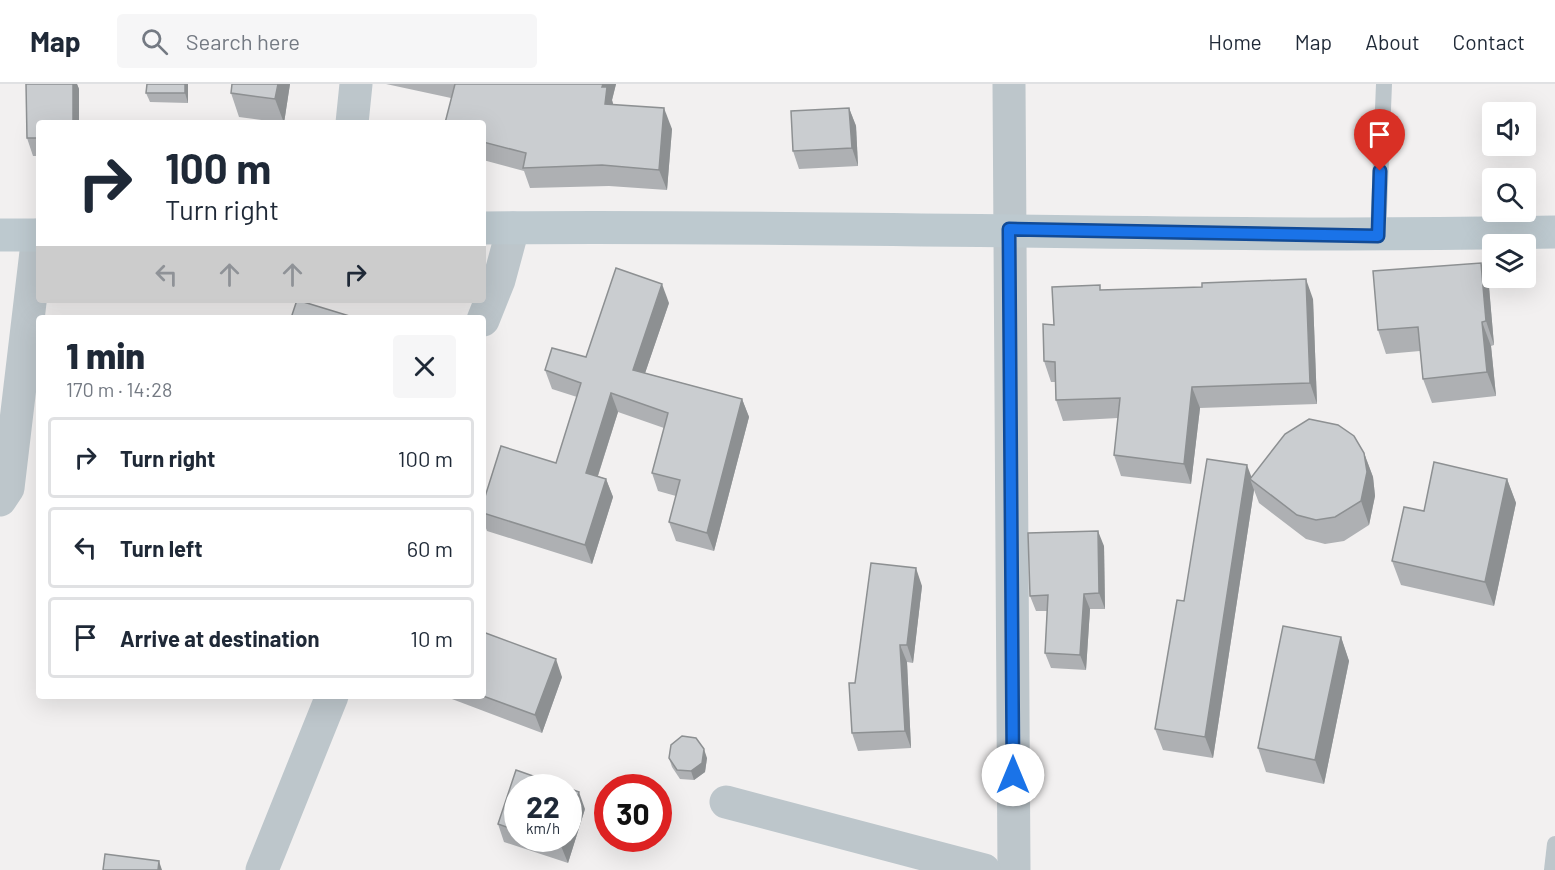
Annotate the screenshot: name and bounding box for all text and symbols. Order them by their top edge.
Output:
search box [117,14,537,68]
text: Map [30,24,81,58]
icon: search [138,25,171,58]
text: Search here [186,28,300,54]
text: Home [1208,29,1262,54]
text: Map [1295,29,1332,54]
text: About [1365,29,1420,54]
text: Contact [1453,29,1525,54]
map controls [1482,102,1536,288]
button: sound [1482,102,1536,156]
pin [1354,109,1405,171]
icon: arrive [1363,118,1396,151]
text: 100 m [165,142,271,192]
icon: right [66,144,144,222]
button: search [1482,168,1536,222]
text: Turn right [165,193,279,225]
button: layers [1482,234,1536,288]
icon: left [150,258,183,291]
icon: ahead [213,258,246,291]
icon: ahead [276,258,309,291]
icon: right [339,258,372,291]
text: 1 min [66,333,145,376]
button: close [393,335,456,398]
text: 170 m · 14:28 [66,377,172,401]
icon: right [69,441,102,474]
text: Turn right [120,445,215,471]
text: 100 m [398,445,453,471]
icon: left [69,531,102,564]
text: Turn left [120,535,203,561]
text: 60 m [407,535,453,561]
icon: arrive [69,621,102,654]
text: Arrive at destination [120,625,319,651]
text: 10 m [410,625,453,651]
position arrow [981,743,1045,807]
speed limit sign: 30 [594,774,672,852]
text: 22 [526,788,560,824]
text: km/h [526,819,560,837]

